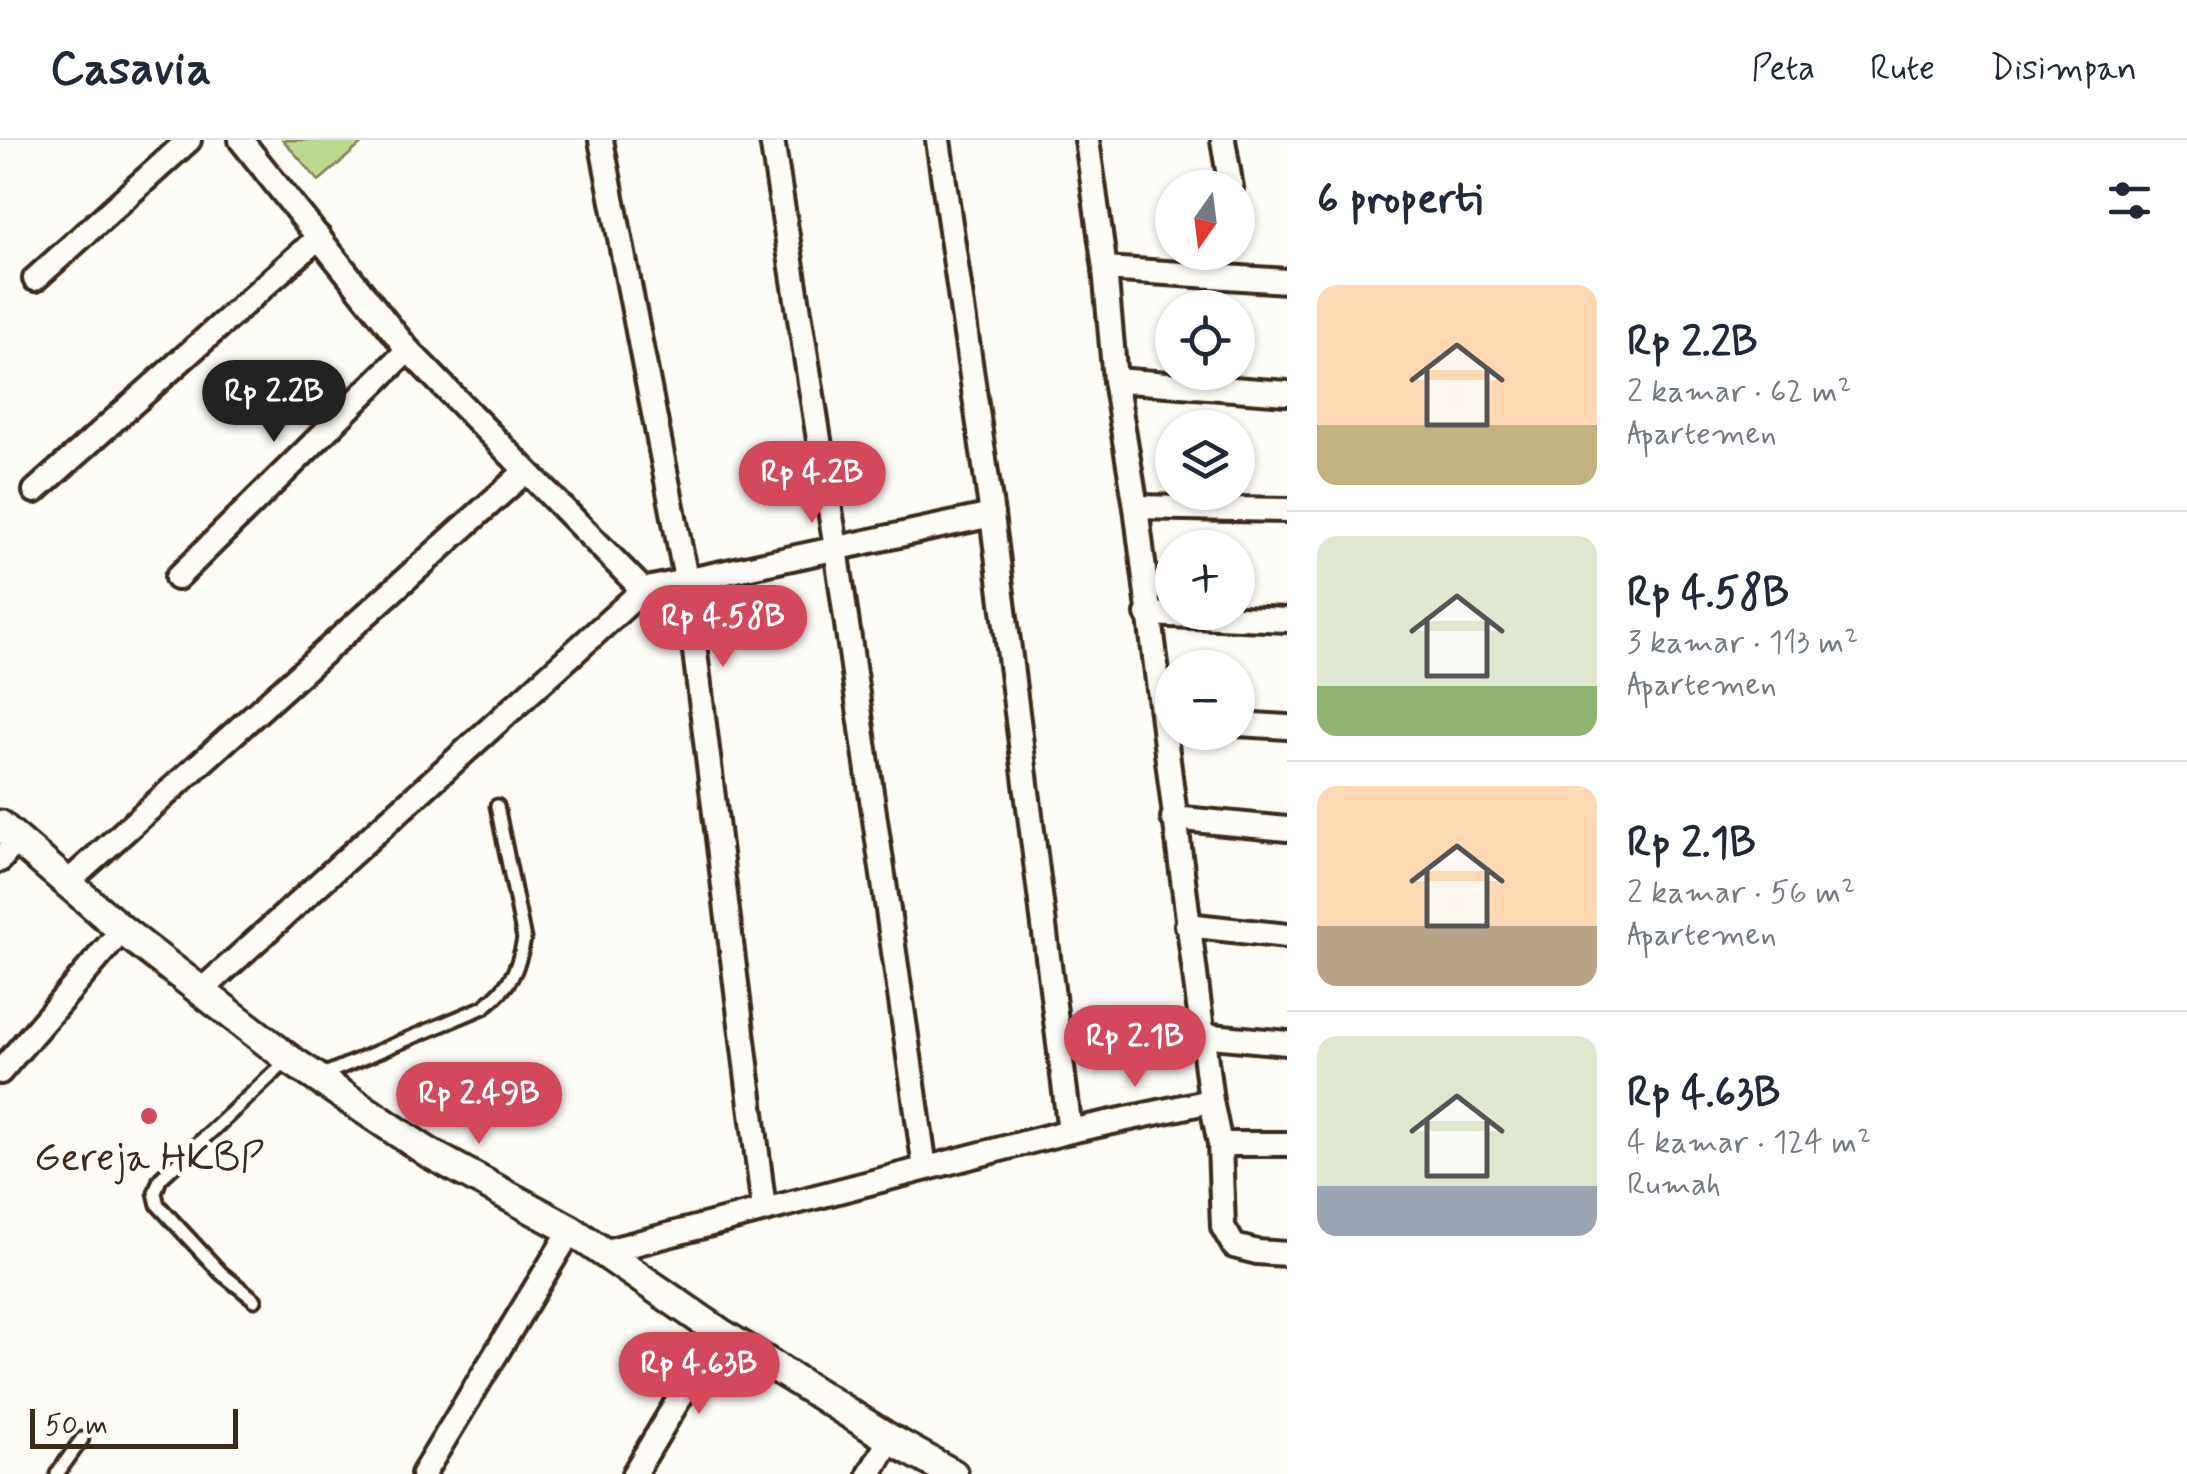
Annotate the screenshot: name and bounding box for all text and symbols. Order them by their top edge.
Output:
text: Casavia [50,38,211,101]
text: Peta [1751,46,1815,92]
text: Rute [1870,46,1935,92]
text: Disimpan [1990,46,2137,92]
north arrow [1155,170,1255,270]
map controls [1155,170,1255,750]
text: 6 properti [1317,173,1482,228]
icon: filters [2102,173,2157,228]
button: locate [1155,290,1255,390]
text: Rp 2.2B [1627,316,1758,371]
icon: home [1397,325,1517,445]
pin: Rp 2.2B [182,360,366,445]
text: Rp 2.2B [224,371,324,413]
text: 2 kamar · 62 m² [1627,371,1852,413]
button: layers [1155,410,1255,510]
text: Apartemen [1627,413,1777,455]
pin: Rp 4.2B [720,441,904,526]
text: Rp 4.2B [761,452,863,494]
button: + [1155,530,1255,630]
text: Rp 4.58B [1627,567,1789,622]
icon: home [1397,576,1517,696]
pin: Rp 4.58B [620,585,826,670]
text: Rp 4.58B [661,596,785,638]
text: 3 kamar · 113 m² [1627,622,1858,664]
button: − [1155,650,1255,750]
text: Apartemen [1627,664,1777,706]
text: Rp 2.1B [1627,817,1756,872]
icon: home [1397,826,1517,946]
text: 2 kamar · 56 m² [1627,872,1855,914]
text: Apartemen [1627,914,1777,956]
pin: Rp 2.1B [1043,1005,1227,1090]
text: Rp 2.1B [1086,1016,1184,1058]
pin: Rp 2.49B [376,1062,582,1147]
text: Rp 4.63B [1627,1067,1780,1122]
text: Rp 2.49B [418,1073,540,1115]
icon: home [1397,1076,1517,1196]
marker: Gereja HKBP [138,1105,160,1127]
text: 4 kamar · 124 m² [1627,1122,1871,1164]
place label: Gereja HKBP [34,1133,264,1185]
text: Rumah [1627,1164,1721,1206]
pin: Rp 4.63B [596,1332,802,1417]
text: Rp 4.63B [641,1343,757,1385]
scale bar [30,1404,238,1448]
text: 50 m [45,1408,108,1445]

